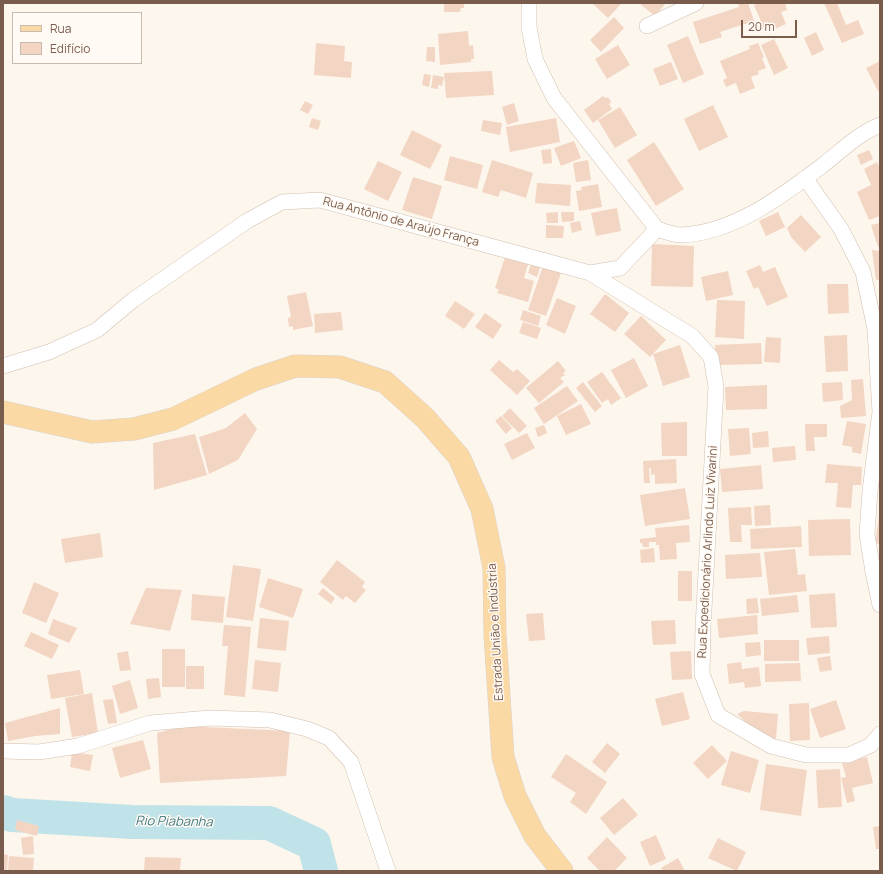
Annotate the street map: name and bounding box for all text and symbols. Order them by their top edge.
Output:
legend [12,12,142,64]
scale bar [743,12,799,38]
text: 20 m [748,18,775,35]
text: Rua [50,20,71,37]
text: Edifício [50,40,90,57]
street label: Rua Antônio de Araújo França [321,194,481,250]
street label: Rua Expedicionário Arlindo Luiz Vivarini [695,445,721,659]
street label: Estrada União e Indústria [485,563,507,701]
water label: Rio Piabanha [135,814,213,830]

